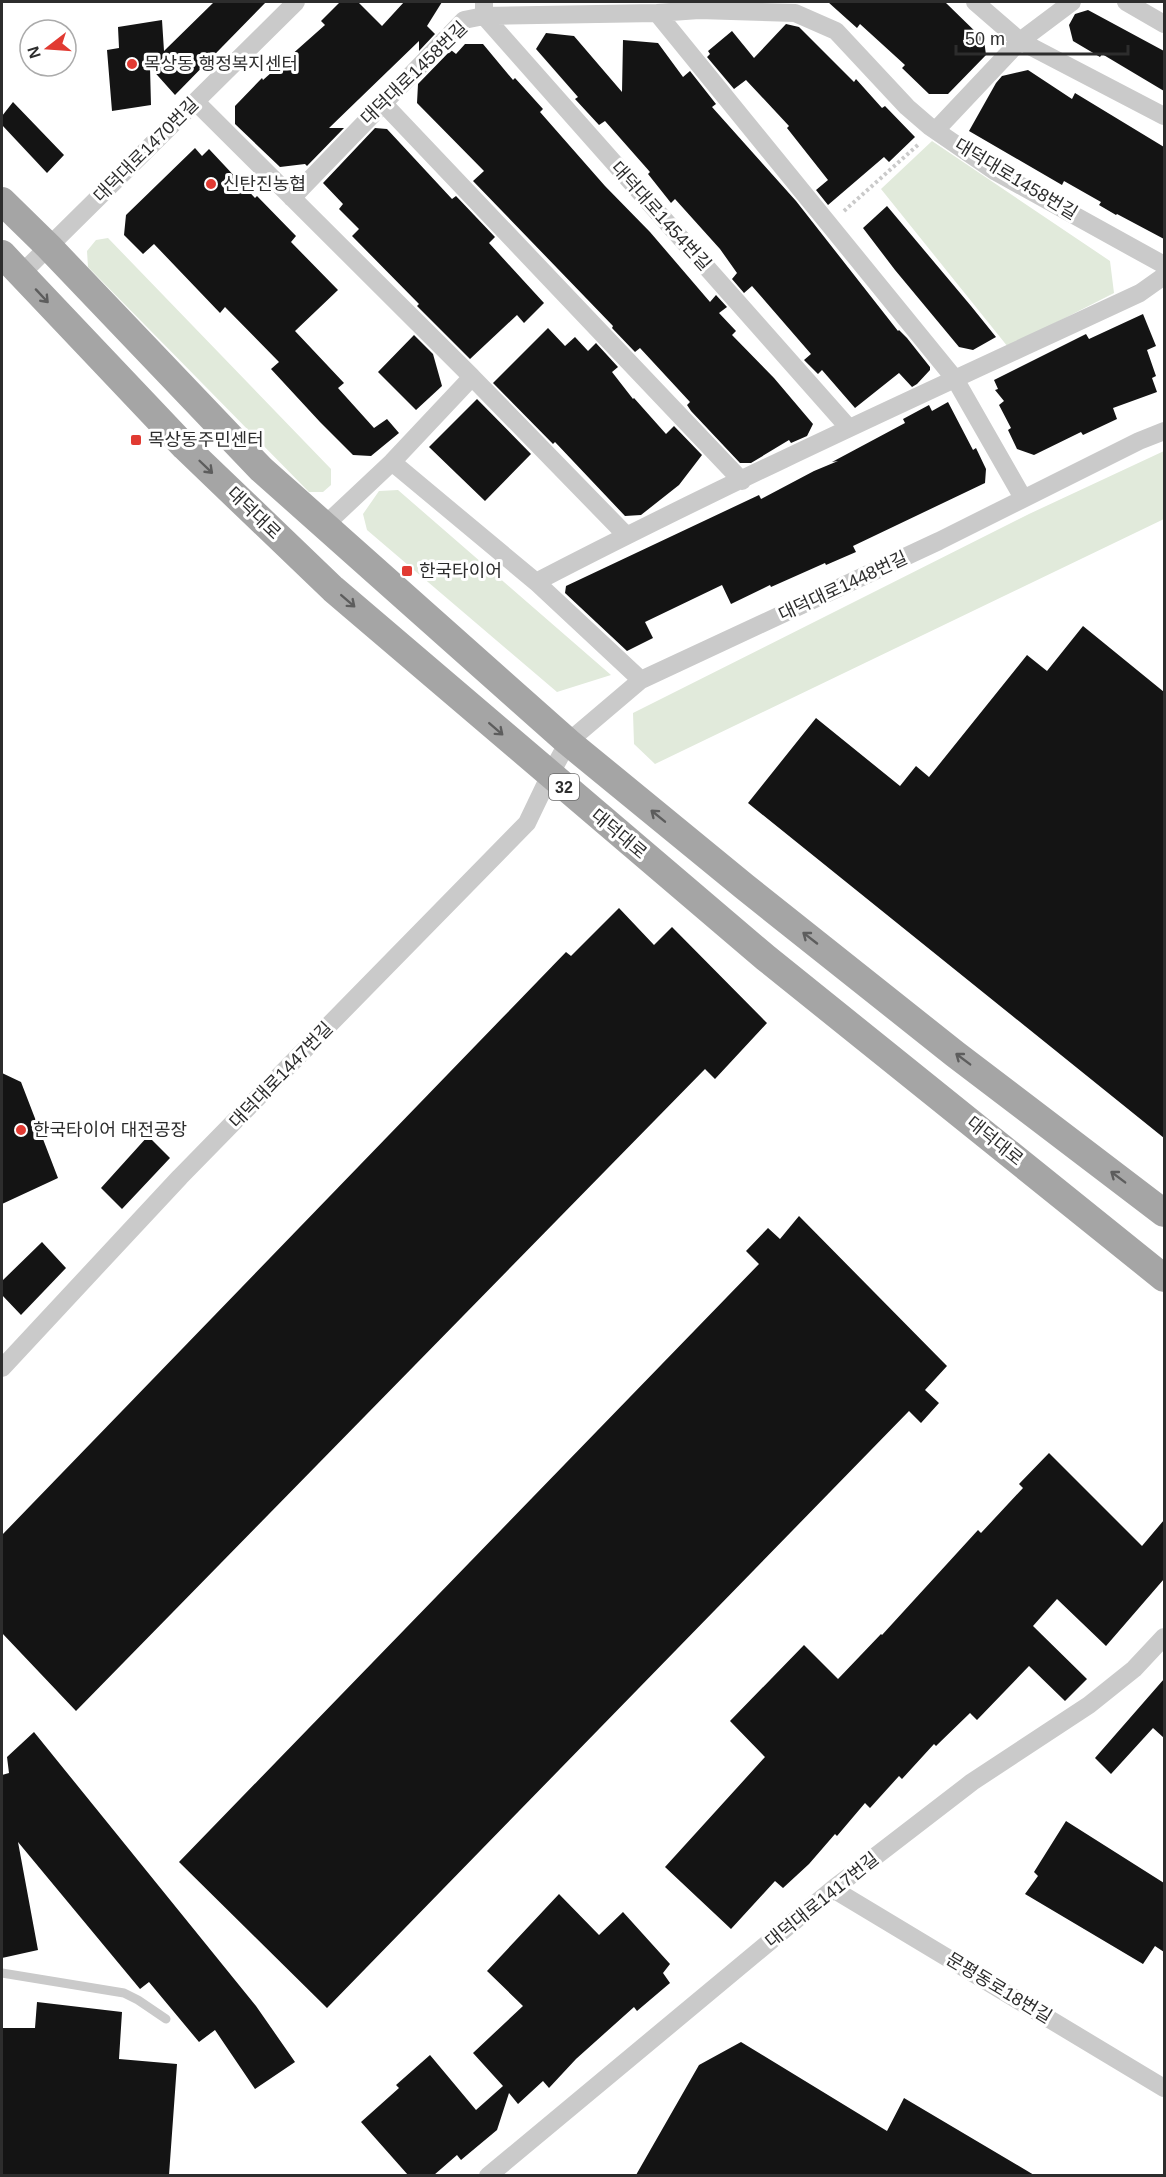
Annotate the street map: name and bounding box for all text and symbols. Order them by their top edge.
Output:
street label: 대덕대로1458번길 [357,17,471,129]
north arrow [18,18,78,78]
scale bar [956,18,1128,56]
text: 50 m [965,29,1005,49]
text: N [24,44,44,60]
place label: 목상동 행정복지센터 [144,54,298,74]
marker: 목상동 행정복지센터 [125,57,139,71]
street label: 대덕대로1470번길 [90,94,202,206]
street label: 대덕대로1458번길 [951,135,1081,223]
street label: 대덕대로1454번길 [607,158,715,274]
place label: 신탄진농협 [223,174,306,194]
marker: 신탄진농협 [204,177,218,191]
one-way arrow [35,288,49,303]
place label: 목상동주민센터 [148,430,264,450]
marker: 목상동주민센터 [129,433,143,447]
one-way arrow [198,460,213,474]
street label: 대덕대로 [223,483,285,543]
street label: 대덕대로1448번길 [776,547,910,625]
place label: 한국타이어 [419,561,502,581]
marker: 한국타이어 [400,564,414,578]
one-way arrow [340,595,356,608]
one-way arrow [487,721,503,735]
road number: 32 [549,774,579,800]
street label: 대덕대로 [587,805,651,863]
one-way arrow [651,809,666,823]
one-way arrow [802,932,818,945]
street label: 대덕대로1447번길 [225,1018,337,1132]
one-way arrow [955,1053,971,1066]
street label: 대덕대로 [963,1112,1027,1170]
place label: 한국타이어 대전공장 [33,1120,187,1140]
marker: 한국타이어 대전공장 [14,1123,28,1137]
one-way arrow [1110,1171,1126,1184]
street label: 대덕대로1417번길 [762,1848,882,1952]
street label: 문평동로18번길 [943,1949,1055,2027]

